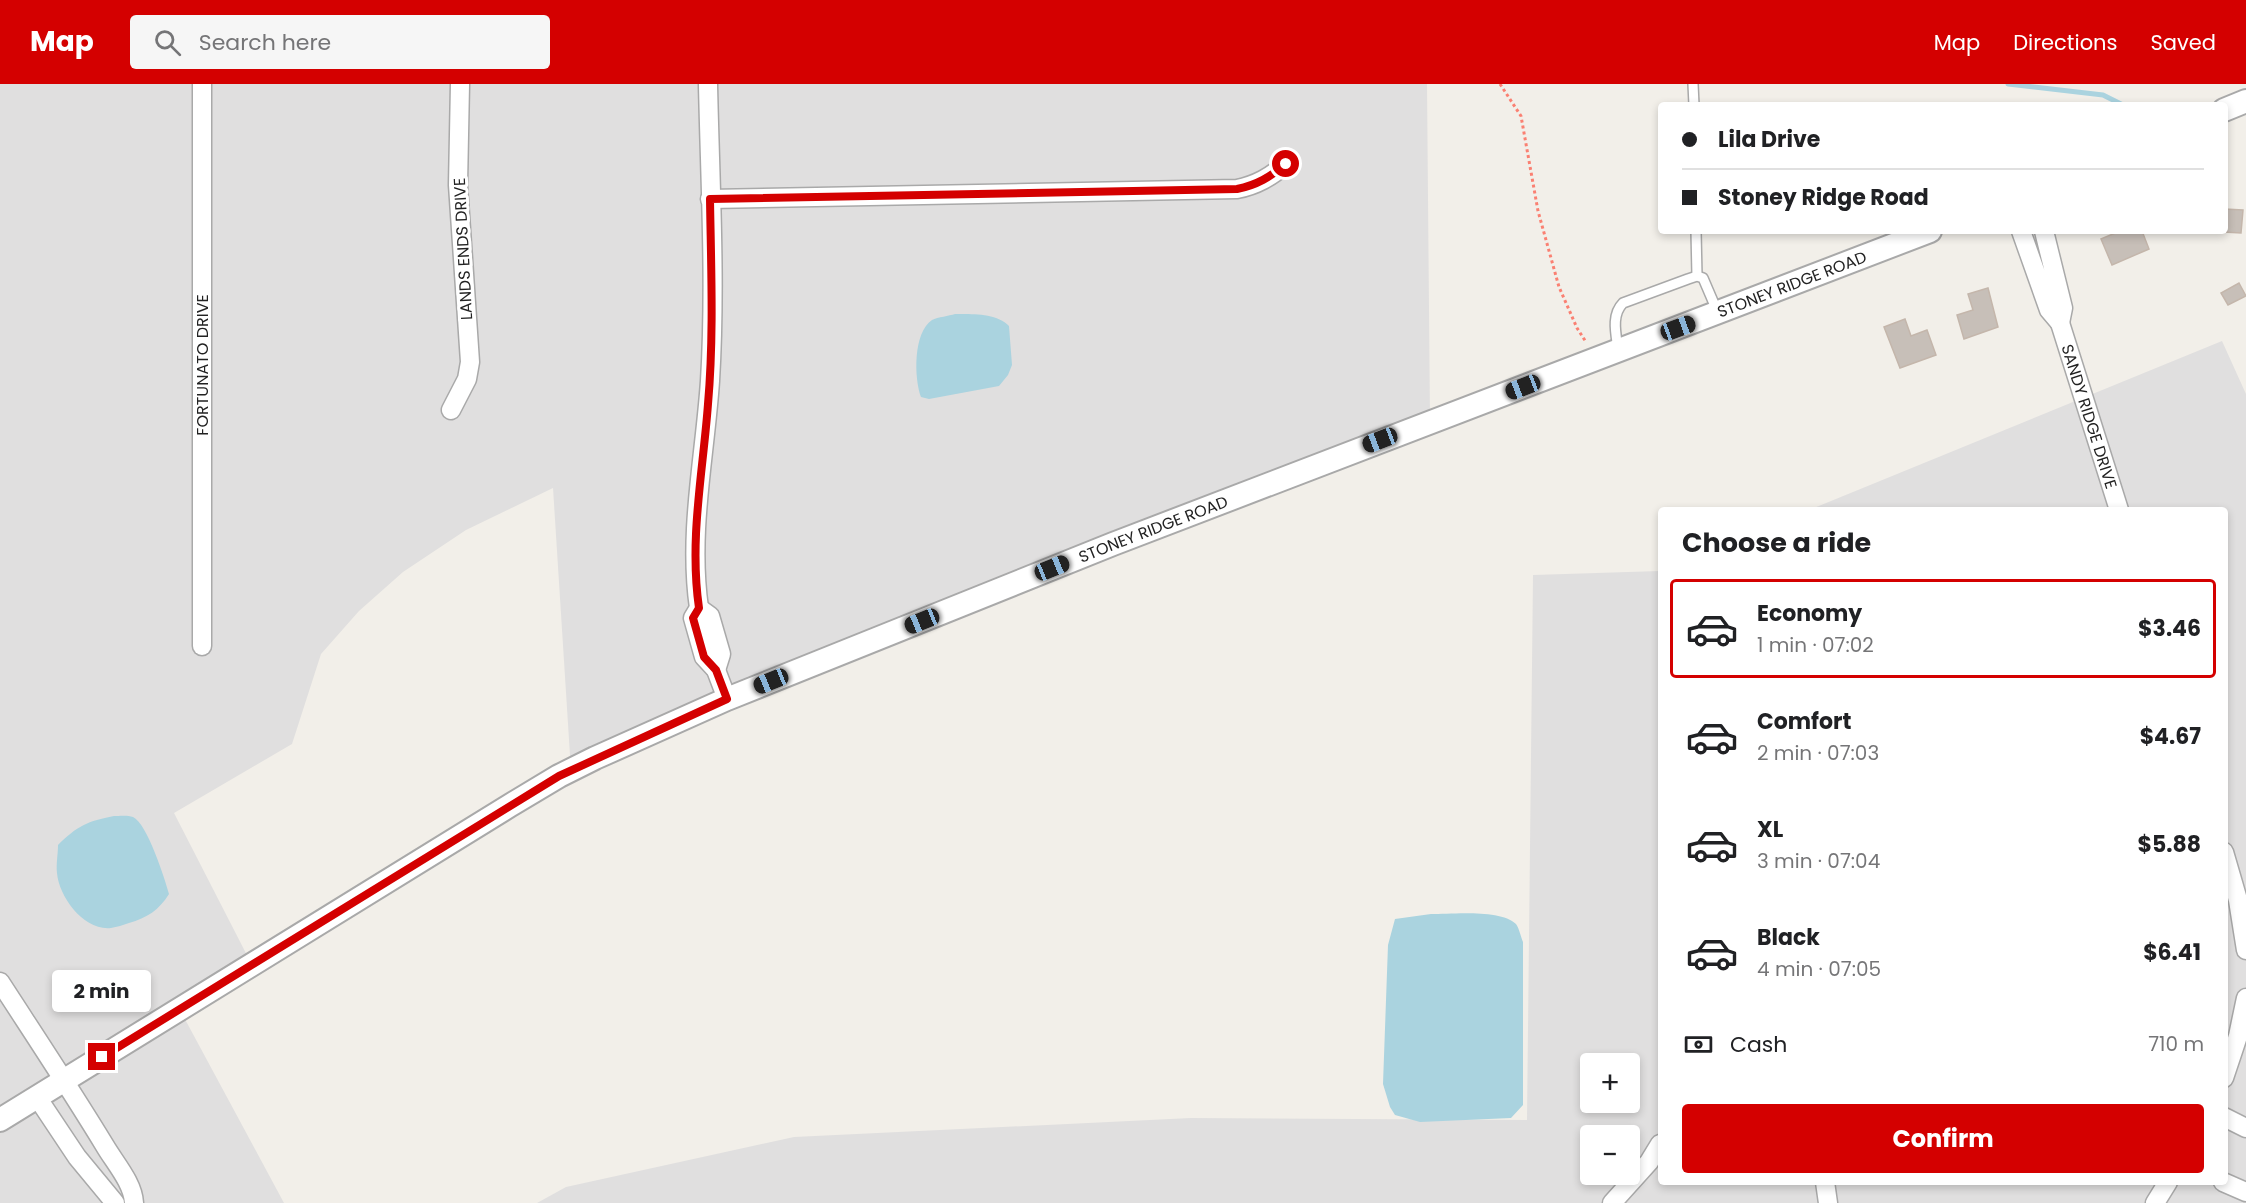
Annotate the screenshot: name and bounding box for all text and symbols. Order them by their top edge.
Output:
search box [130,15,550,69]
text: Map [30,22,94,61]
icon: search [151,26,184,59]
text: Search here [199,27,331,58]
text: Map [1934,28,1980,57]
text: Directions [2013,28,2117,57]
text: Saved [2150,28,2216,57]
text: Lila Drive [1718,124,1820,155]
route start [1272,150,1299,177]
street label: LANDS ENDS DRIVE [448,177,478,321]
text: Stoney Ridge Road [1718,182,1929,213]
street label: STONEY RIDGE ROAD [1714,245,1870,323]
street label: FORTUNATO DRIVE [191,294,214,436]
car [1658,313,1698,343]
street label: SANDY RIDGE DRIVE [2056,341,2123,492]
car [1503,372,1543,402]
car [1360,425,1400,455]
street label: STONEY RIDGE ROAD [1075,490,1231,568]
text: Choose a ride [1682,524,1871,561]
car [1032,553,1072,583]
text: Economy [1757,598,1862,629]
icon: car [1685,602,1739,656]
car [902,606,942,636]
text: $3.46 [2138,613,2201,644]
text: 1 min · 07:02 [1757,631,1874,659]
car [751,666,791,696]
text: Comfort [1757,706,1851,737]
icon: car [1685,710,1739,764]
text: $4.67 [2140,721,2201,752]
text: 2 min · 07:03 [1757,739,1879,767]
text: XL [1757,814,1783,845]
icon: car [1685,818,1739,872]
text: $5.88 [2138,829,2201,860]
text: 3 min · 07:04 [1757,847,1880,875]
text: Black [1757,922,1820,953]
icon: car [1685,926,1739,980]
text: $6.41 [2143,937,2201,968]
text: 4 min · 07:05 [1757,955,1881,983]
callout: 2 min [52,970,152,1012]
text: 2 min [73,977,130,1005]
icon: cash [1682,1028,1715,1061]
text: Cash [1730,1029,1787,1060]
text: 710 m [2148,1030,2204,1058]
route end [88,1043,115,1070]
map controls [1580,1053,1640,1185]
button: + [1580,1053,1640,1113]
button: Confirm [1682,1104,2204,1173]
button: − [1580,1125,1640,1185]

